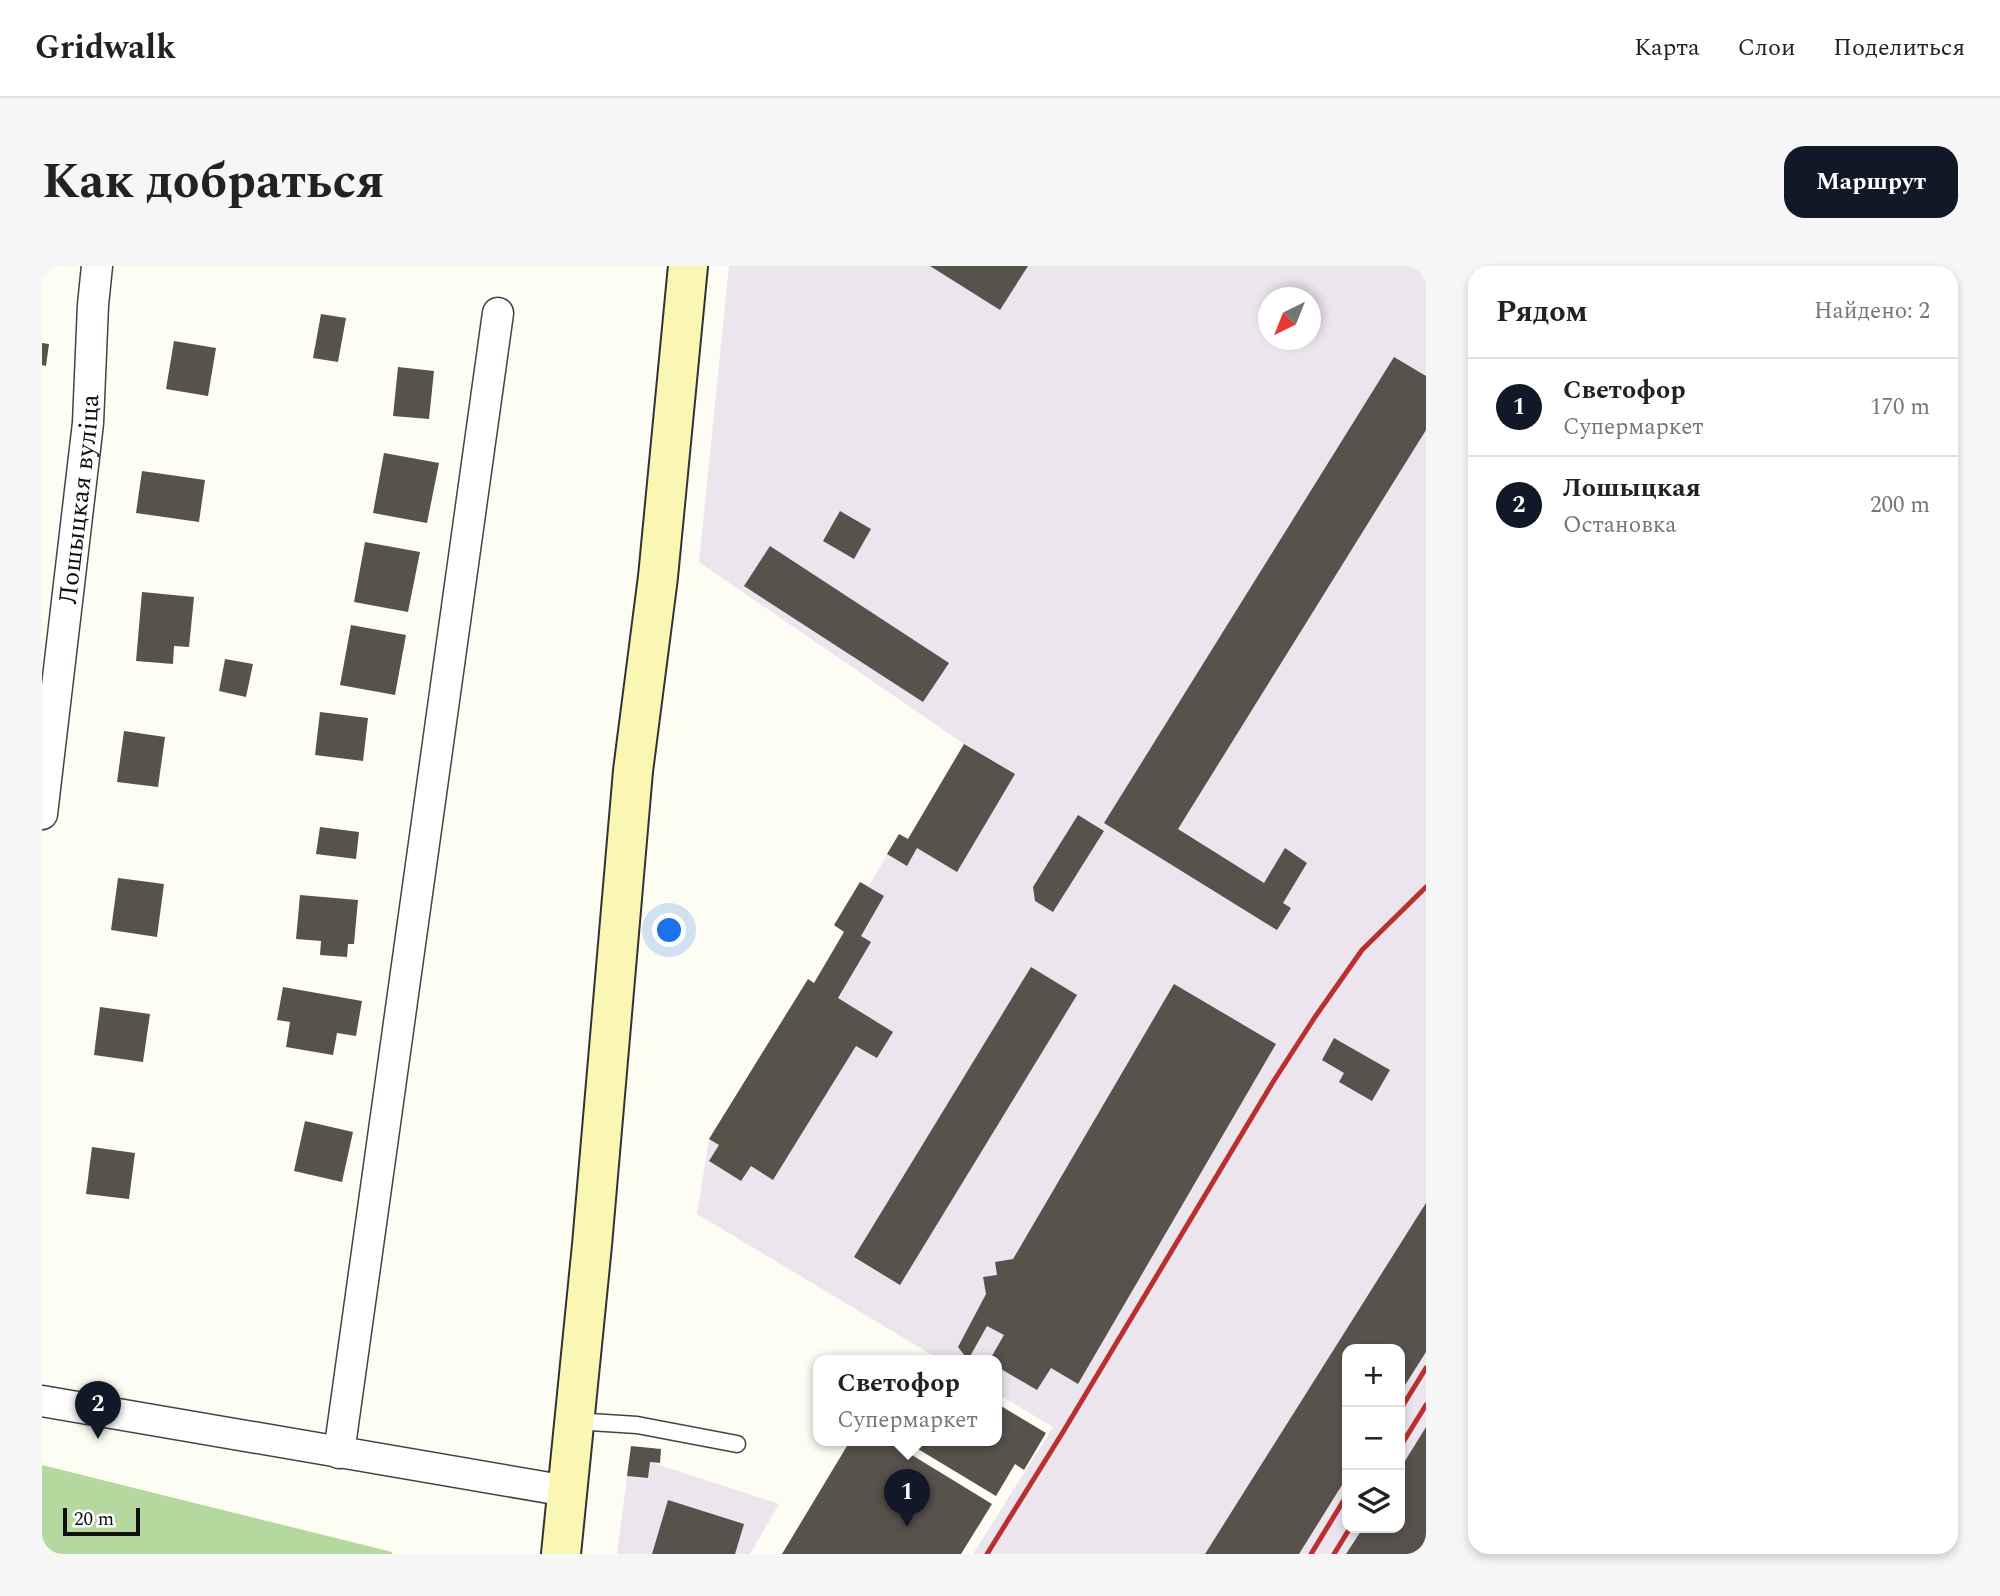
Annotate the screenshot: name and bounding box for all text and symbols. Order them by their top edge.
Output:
text: Gridwalk [35,23,176,73]
text: Карта [1634,30,1700,66]
text: Слои [1738,30,1795,66]
text: Поделиться [1833,30,1965,66]
text: Как добраться [42,145,384,220]
button: Маршрут [1784,146,1958,218]
north arrow [1258,287,1321,350]
text: Рядом [1496,289,1588,335]
text: Найдено: 2 [1814,294,1930,329]
text: Светофор [1563,370,1686,410]
text: 1 [1513,390,1525,425]
text: 170 m [1870,390,1930,425]
street label: Лошыцкая вуліца [48,393,110,606]
text: Супермаркет [1563,410,1704,445]
text: Лошыцкая [1563,468,1701,508]
text: 2 [1513,488,1525,523]
text: 200 m [1870,488,1930,523]
text: Остановка [1563,508,1676,543]
your location [652,913,686,947]
map controls [1342,1344,1405,1533]
button: + [1342,1344,1405,1407]
popup [813,1355,1002,1446]
text: Светофор [837,1363,960,1403]
pin: 2 [75,1381,121,1439]
text: Супермаркет [837,1403,978,1438]
button: − [1342,1407,1405,1470]
pin: 1 [884,1469,930,1527]
button: layers [1342,1470,1405,1533]
scale bar [63,1505,140,1537]
text: 20 m [74,1505,114,1534]

